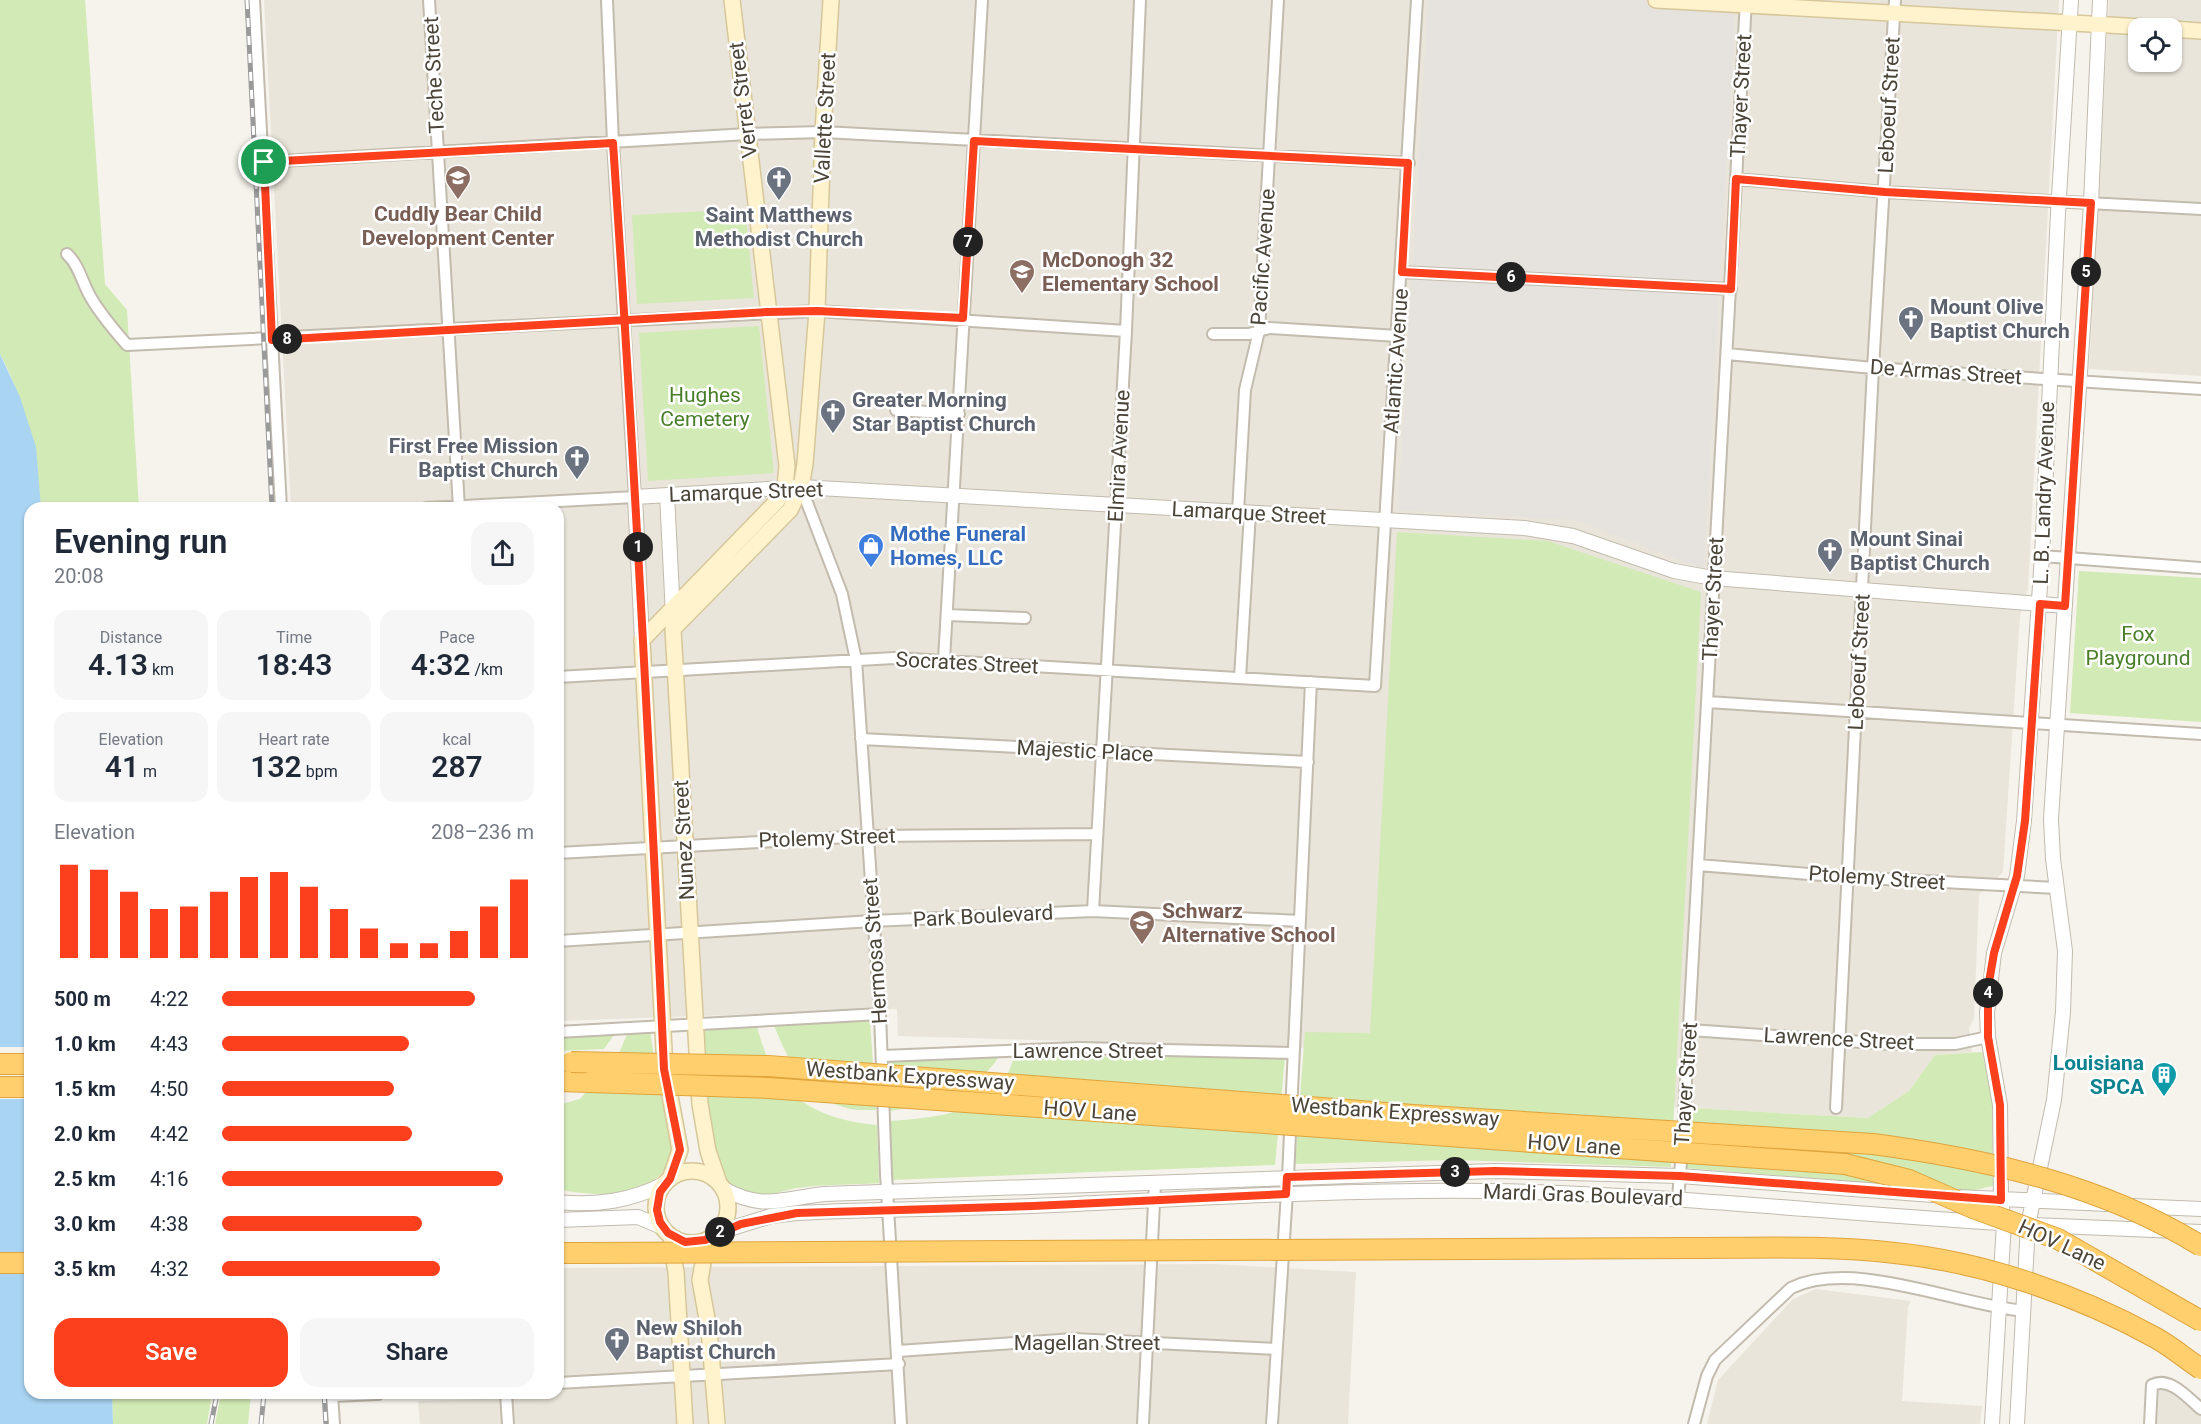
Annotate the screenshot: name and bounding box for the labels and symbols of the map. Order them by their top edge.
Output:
street label: Teche Street [419,16,449,134]
street label: Thayer Street [1726,33,1756,159]
street label: Leboeuf Street [1873,36,1905,174]
street label: Verret Street [724,40,762,159]
street label: Vallette Street [810,52,840,184]
pin [238,136,289,187]
school or university icon: Cuddly Bear Child Development Center [443,163,473,201]
church icon: Saint Matthews Methodist Church [764,164,794,202]
street label: Pacific Avenue [1246,188,1280,326]
place label: Cuddly Bear Child Development Center [362,202,555,250]
place label: Saint Matthews Methodist Church [695,203,863,251]
pin: 7 [953,227,983,257]
place label: McDonogh 32 Elementary School [1042,248,1219,296]
school or university icon: McDonogh 32 Elementary School [1007,257,1037,295]
pin: 5 [2071,257,2101,287]
pin: 6 [1496,262,1526,292]
street label: Atlantic Avenue [1379,288,1413,434]
place label: Mount Olive Baptist Church [1930,295,2070,343]
church icon: Mount Olive Baptist Church [1896,304,1926,342]
pin: 8 [272,324,302,354]
street label: De Armas Street [1869,355,2023,389]
park label: Hughes Cemetery [660,383,750,431]
place label: Greater Morning Star Baptist Church [852,388,1036,436]
street label: Elmira Avenue [1104,389,1134,523]
church icon: Greater Morning Star Baptist Church [818,397,848,435]
street label: L. B. Landry Avenue [2029,401,2059,585]
place label: First Free Mission Baptist Church [389,434,558,482]
church icon: First Free Mission Baptist Church [562,443,592,481]
street label: Lamarque Street [668,477,824,507]
street label: Lamarque Street [1171,497,1327,529]
place label: Mothe Funeral Homes, LLC [890,522,1026,570]
place label: Mount Sinai Baptist Church [1850,527,1990,575]
shop icon: Mothe Funeral Homes, LLC [856,531,886,569]
pin: 1 [623,532,653,562]
street label: Thayer Street [1698,536,1728,662]
church icon: Mount Sinai Baptist Church [1815,536,1845,574]
street label: Leboeuf Street [1843,593,1875,731]
park label: Fox Playground [2085,622,2191,670]
street label: Socrates Street [895,647,1039,679]
street label: Majestic Place [1016,735,1154,767]
street label: Nunez Street [669,779,699,901]
street label: Ptolemy Street [758,824,896,852]
street label: Ptolemy Street [1808,861,1946,895]
street label: Hermosa Street [858,877,892,1025]
place label: Schwarz Alternative School [1162,899,1335,947]
street label: Park Boulevard [912,900,1054,932]
school or university icon: Schwarz Alternative School [1127,908,1157,946]
pin: 4 [1973,978,2003,1008]
street label: Thayer Street [1670,1021,1702,1147]
street label: Lawrence Street [1763,1023,1915,1055]
street label: Lawrence Street [1013,1039,1164,1063]
place label: Louisiana SPCA [2053,1051,2145,1099]
street label: Westbank Expressway [805,1057,1015,1095]
building icon: Louisiana SPCA [2149,1060,2179,1098]
street label: Westbank Expressway [1290,1093,1500,1131]
street label: HOV Lane [1043,1096,1137,1126]
street label: HOV Lane [1527,1130,1621,1160]
pin: 3 [1440,1157,1470,1187]
street label: Mardi Gras Boulevard [1483,1180,1683,1210]
street label: HOV Lane [2015,1214,2109,1276]
pin: 2 [705,1217,735,1247]
place label: New Shiloh Baptist Church [636,1316,776,1364]
church icon: New Shiloh Baptist Church [602,1325,632,1363]
street label: Magellan Street [1014,1331,1160,1355]

